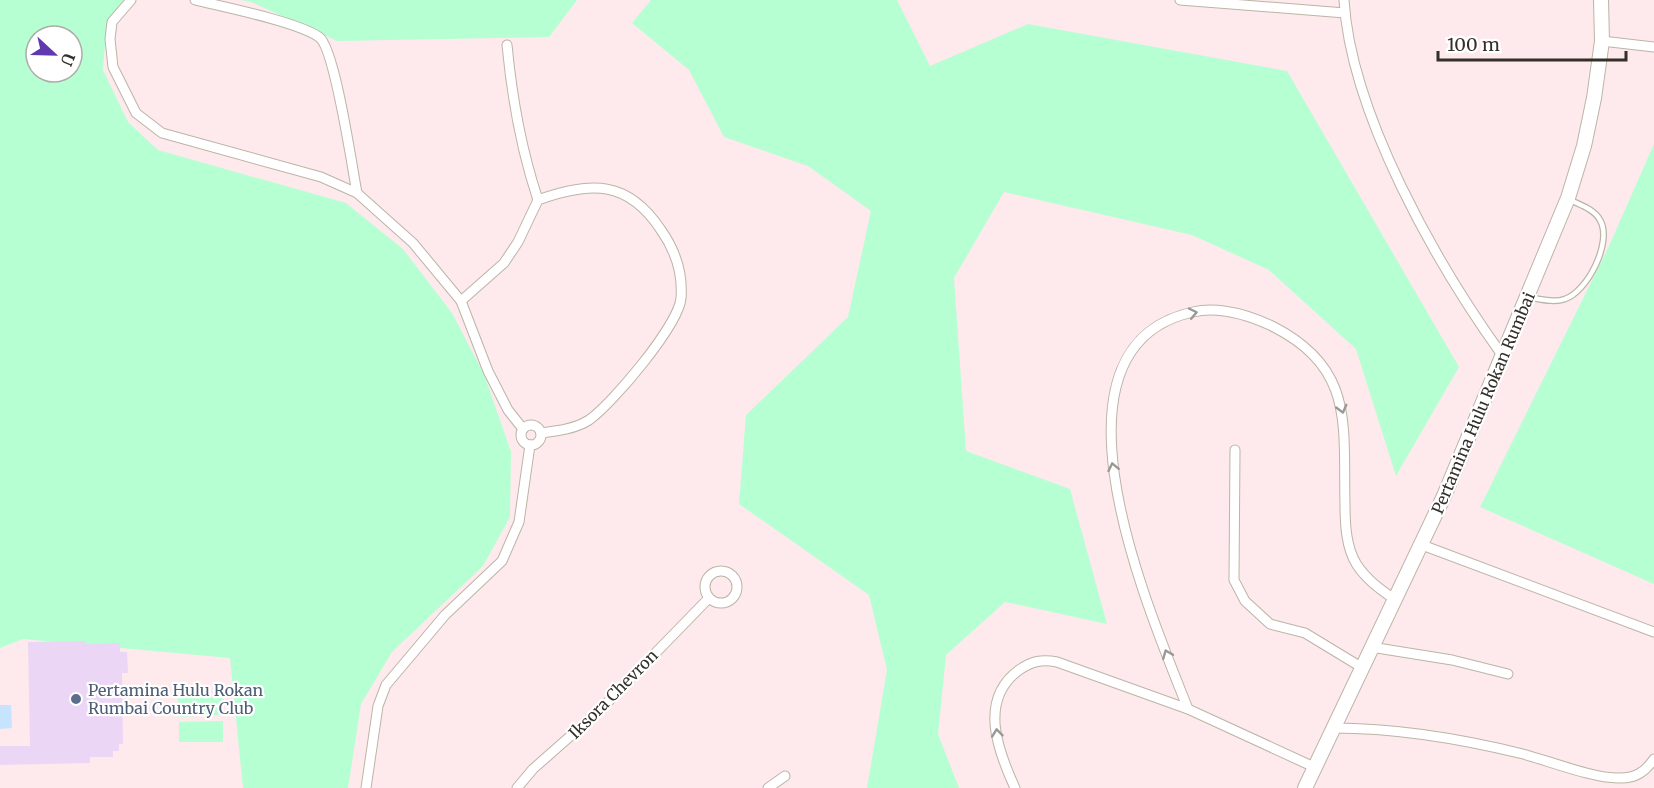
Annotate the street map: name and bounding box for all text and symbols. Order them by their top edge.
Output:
north arrow [24,24,84,84]
scale bar [1438,24,1626,62]
text: 100 m [1447,33,1500,56]
text: U [56,50,79,69]
street label: Pertamina Hulu Rokan Rumbai [1427,289,1539,517]
one-way arrow [1188,307,1198,320]
one-way arrow [1334,404,1347,414]
one-way arrow [1107,463,1120,473]
street label: Iksora Chevron [564,645,662,743]
one-way arrow [1162,650,1174,661]
place label: Pertamina Hulu Rokan Rumbai Country Club [88,680,264,718]
marker: Pertamina Hulu Rokan Rumbai Country Club [69,692,83,706]
one-way arrow [991,729,1003,738]

